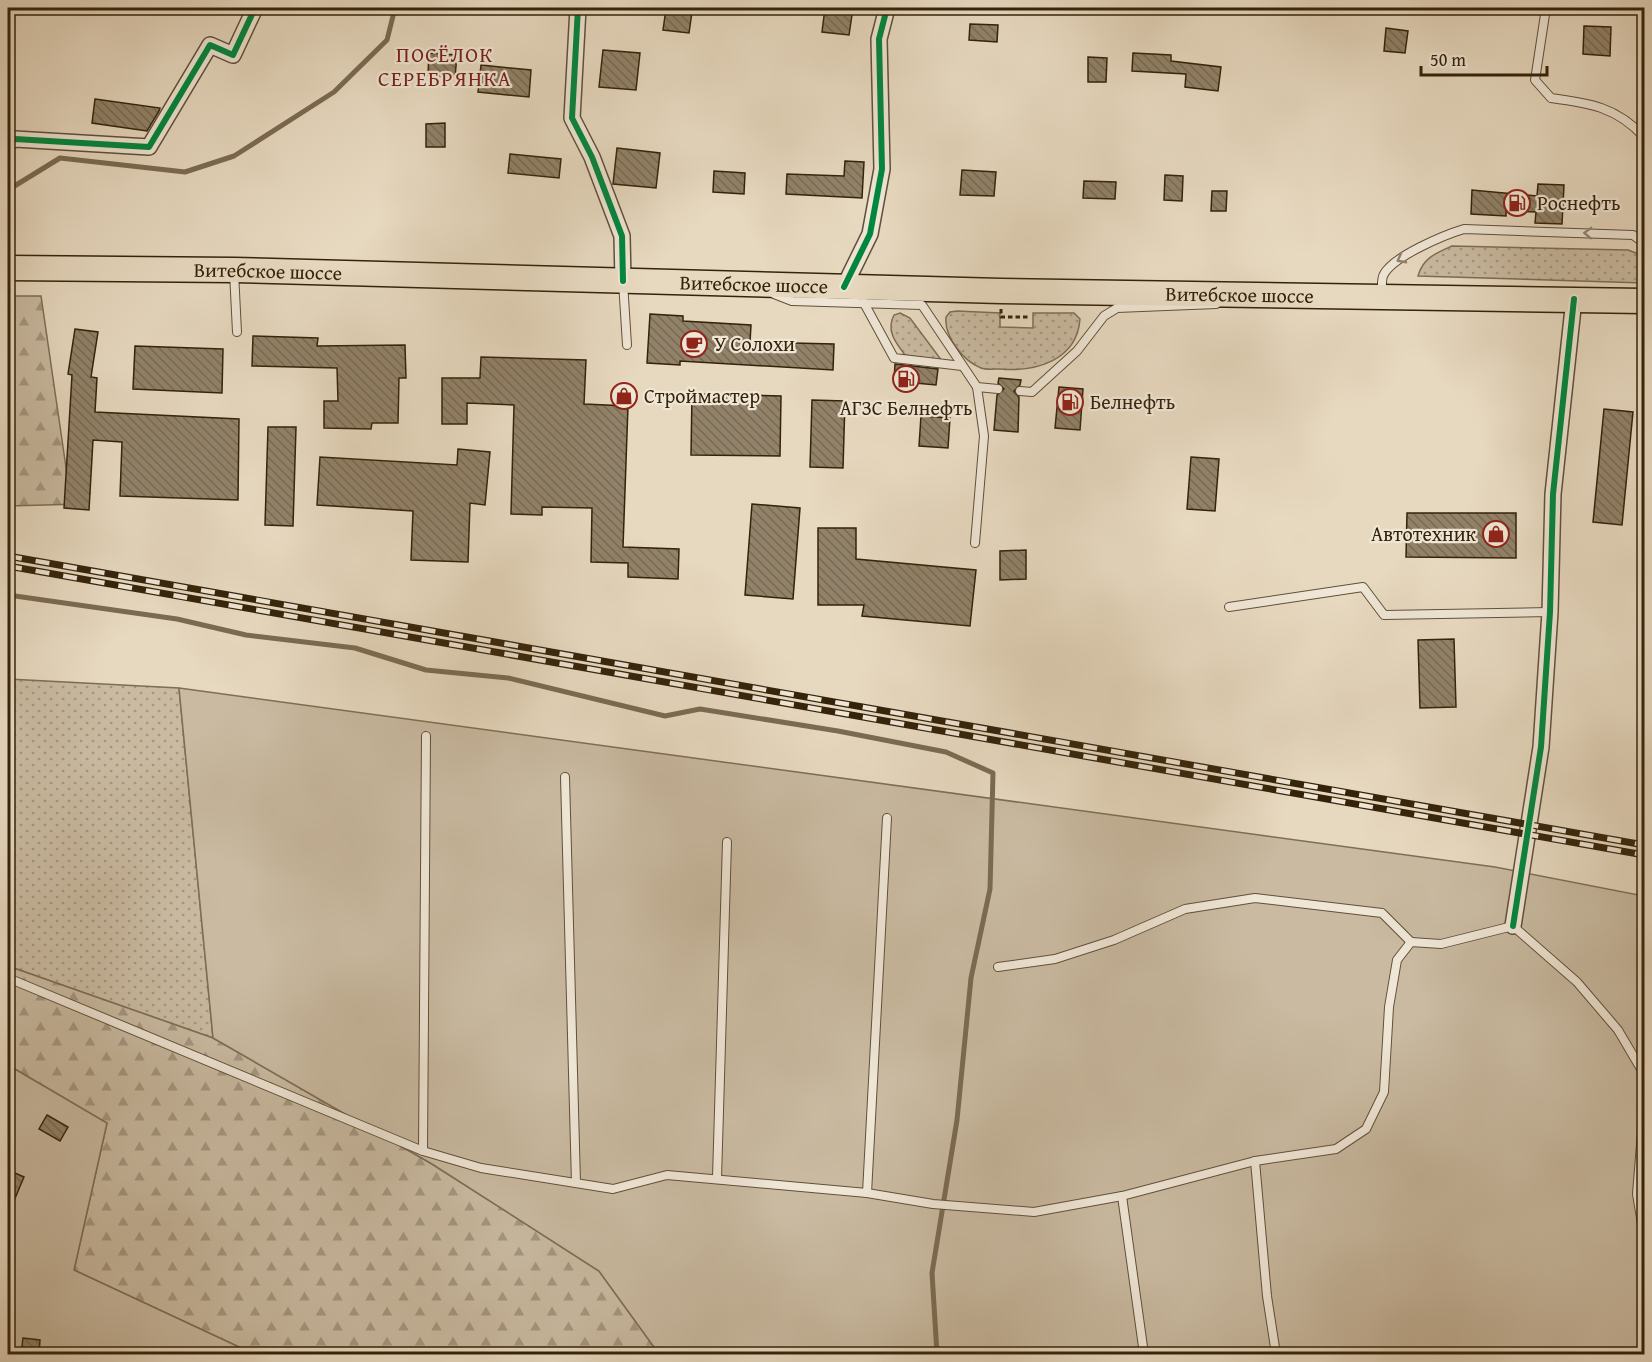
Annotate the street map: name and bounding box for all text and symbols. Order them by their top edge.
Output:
district label: ПОСЁЛОК СЕРЕБРЯНКА [378,39,512,94]
scale bar [1421,39,1547,77]
text: 50 m [1430,46,1466,73]
fuel station icon: Роснефть [1502,188,1532,218]
place label: Роснефть [1537,188,1620,217]
one-way arrow [1584,227,1593,240]
one-way arrow [1396,252,1407,263]
street label: Витебское шоссе [194,255,343,287]
street label: Витебское шоссе [679,267,828,300]
street label: Витебское шоссе [1165,279,1314,310]
cafe icon: У Солохи [679,329,709,359]
place label: У Солохи [714,329,795,358]
fuel station icon: АГЗС Белнефть [891,364,921,394]
shop icon: Строймастер [609,381,639,411]
place label: Строймастер [644,381,760,410]
fuel station icon: Белнефть [1055,387,1085,417]
place label: Белнефть [1090,387,1175,416]
place label: АГЗС Белнефть [840,393,972,422]
place label: Автотехник [1371,519,1477,548]
shop icon: Автотехник [1481,519,1511,549]

